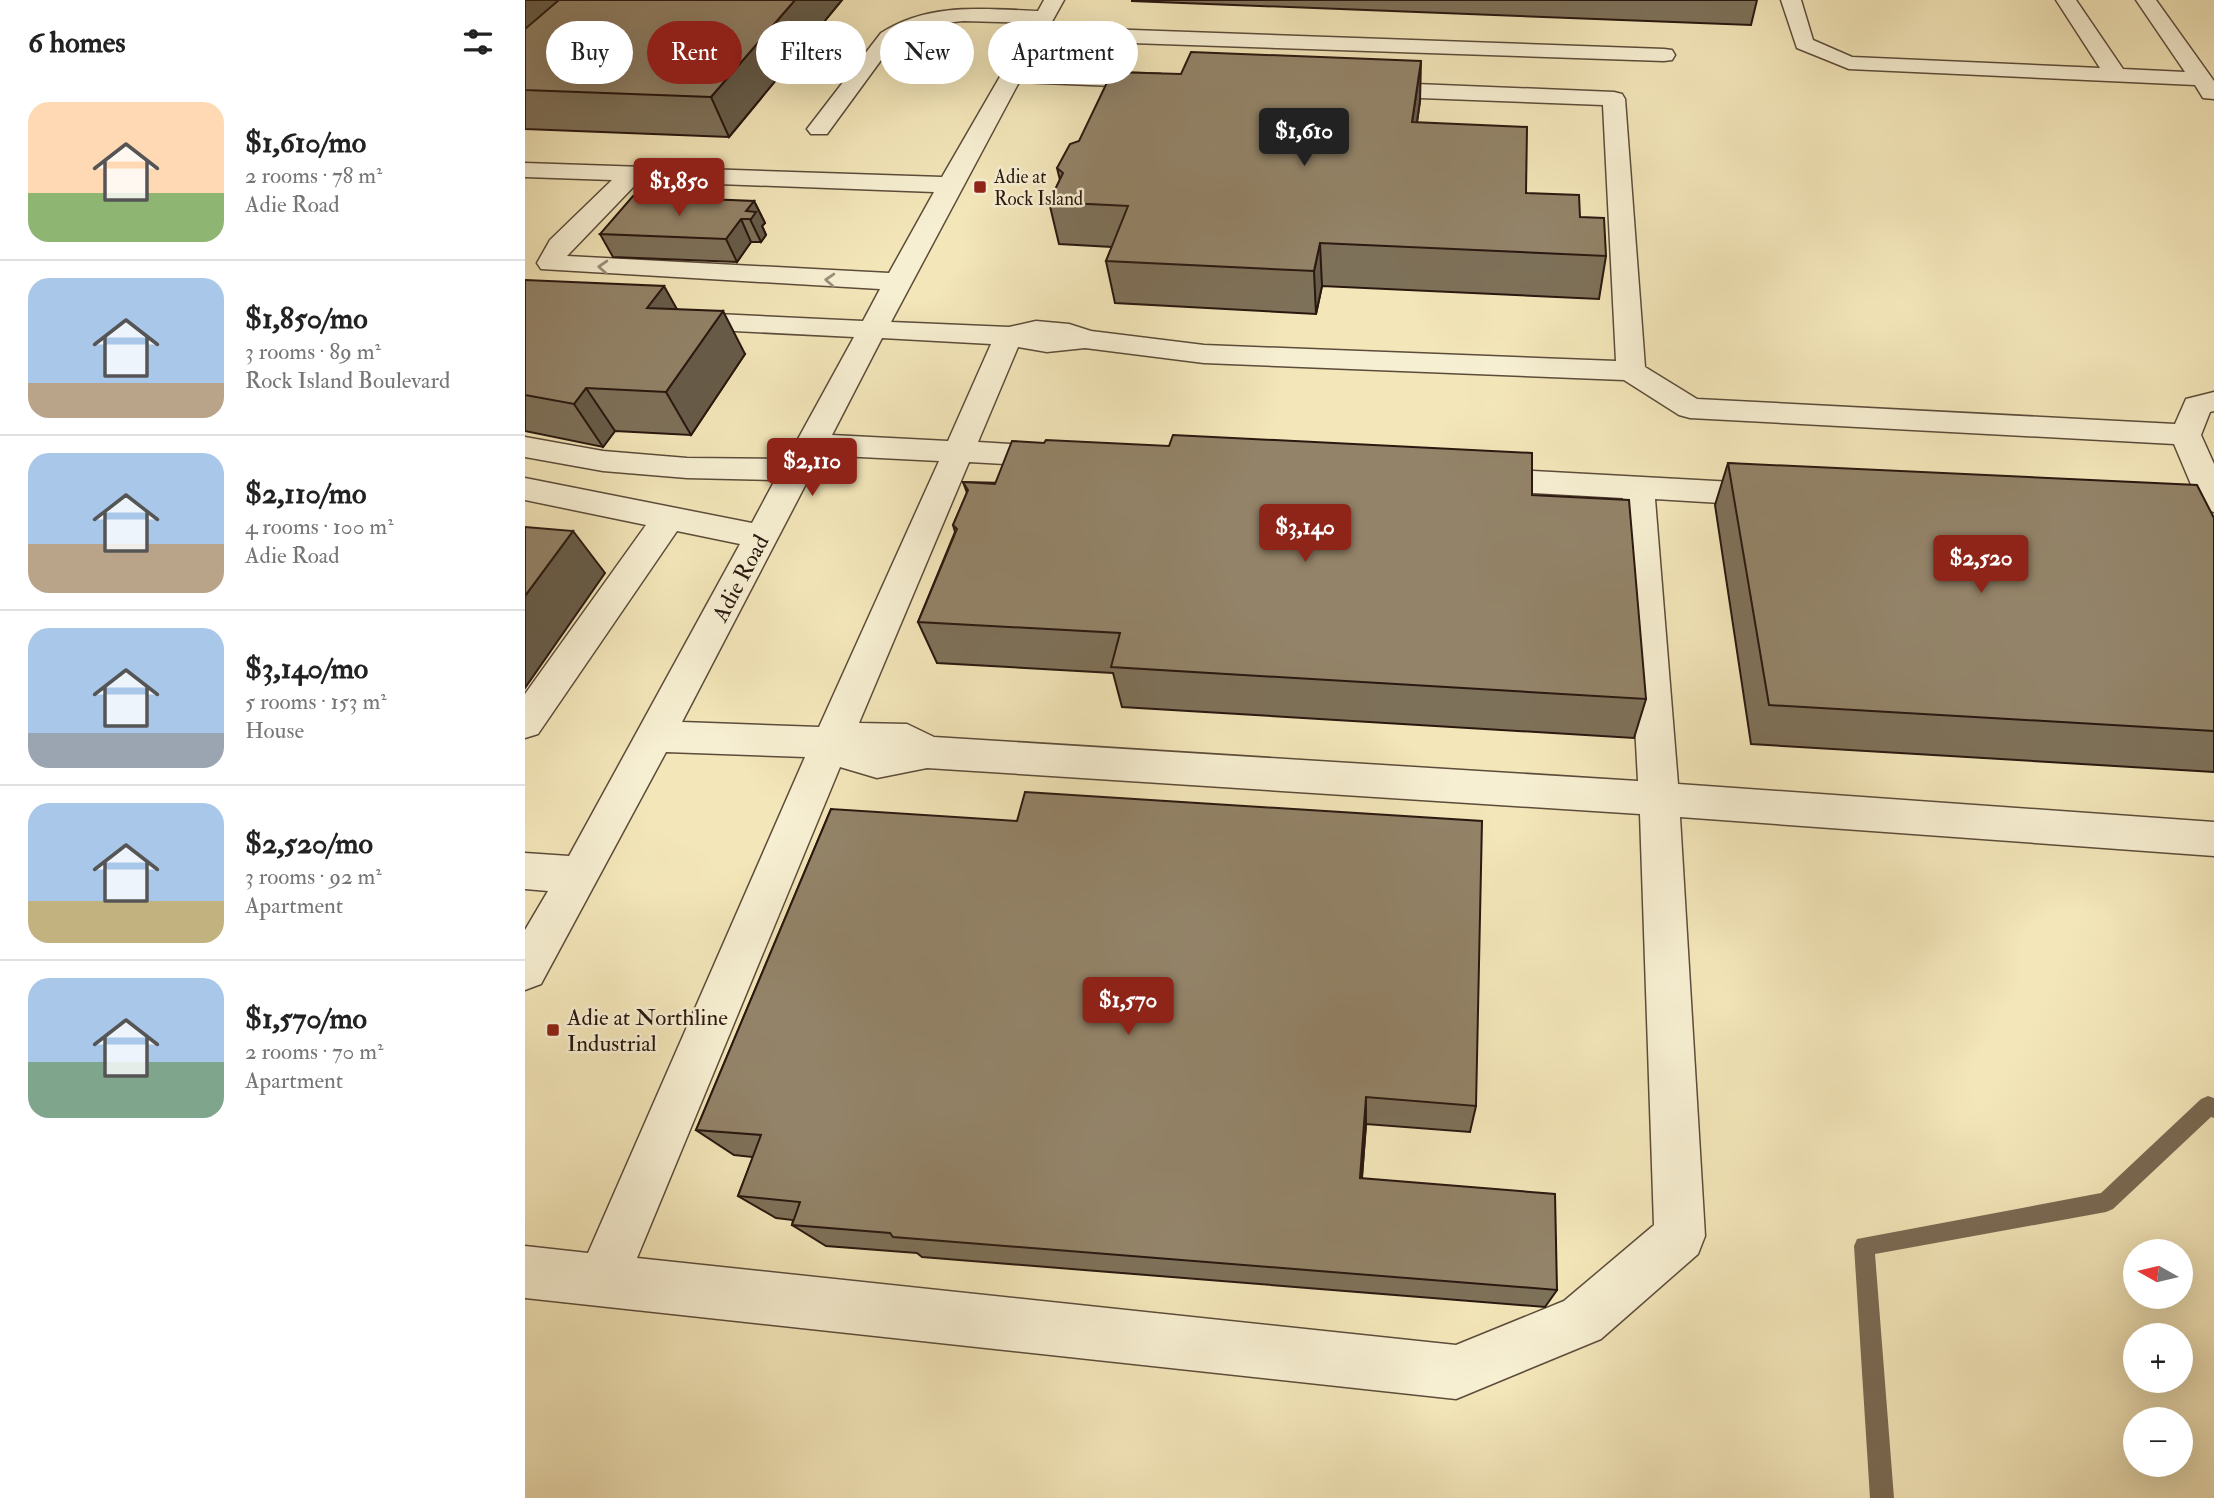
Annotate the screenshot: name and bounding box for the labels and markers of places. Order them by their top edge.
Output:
pin: $1,610 [1247,108,1361,168]
pin: $1,850 [622,158,736,218]
place label: Adie at Rock Island [993,165,1084,211]
marker: Adie at Rock Island [972,179,988,195]
pin: $2,110 [755,438,869,498]
pin: $3,140 [1248,504,1362,564]
pin: $2,520 [1924,536,2038,595]
pin: $1,570 [1071,978,1185,1037]
place label: Adie at Northline Industrial [566,1003,728,1058]
marker: Adie at Northline Industrial [545,1022,561,1038]

